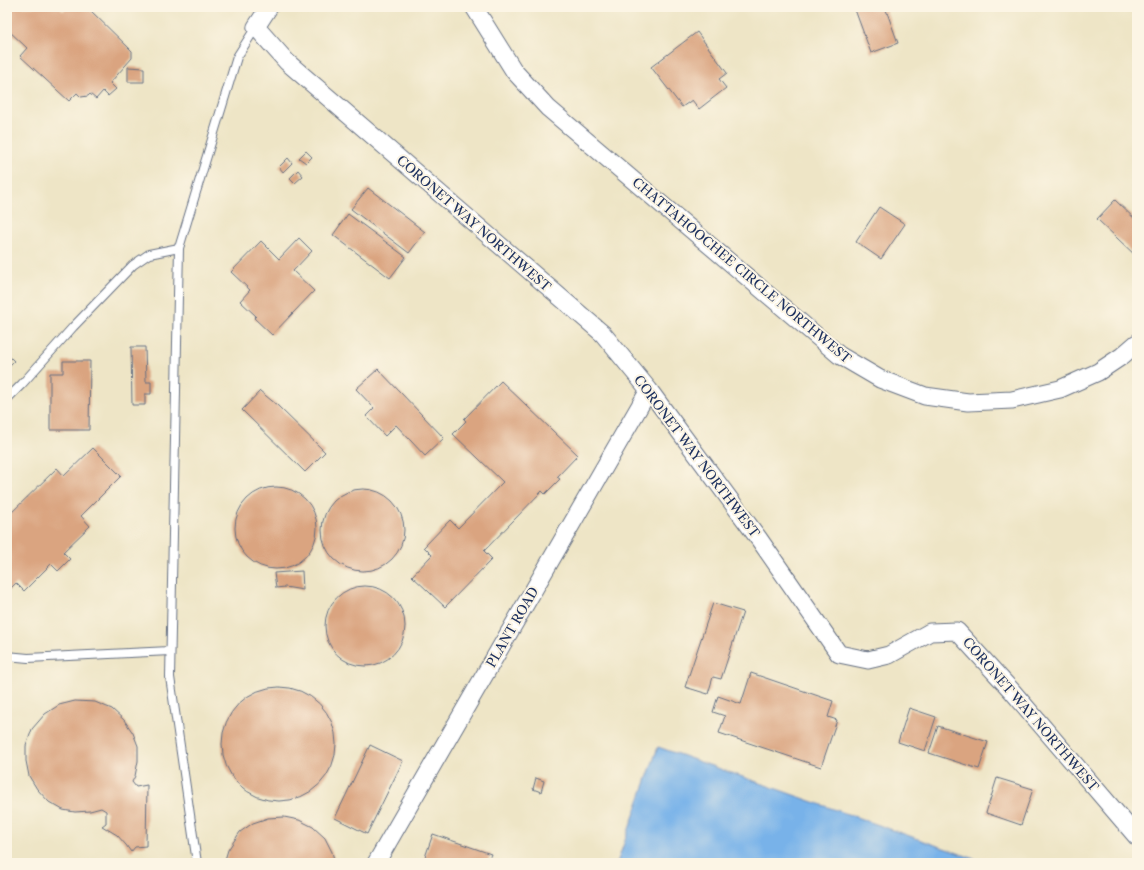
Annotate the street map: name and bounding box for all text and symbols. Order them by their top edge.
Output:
street label: CORONET WAY NORTHWEST [394,152,555,294]
street label: CHATTAHOOCHEE CIRCLE NORTHWEST [629,174,855,366]
street label: CORONET WAY NORTHWEST [631,372,763,540]
street label: PLANT ROAD [483,584,541,670]
street label: CORONET WAY NORTHWEST [960,634,1102,795]

